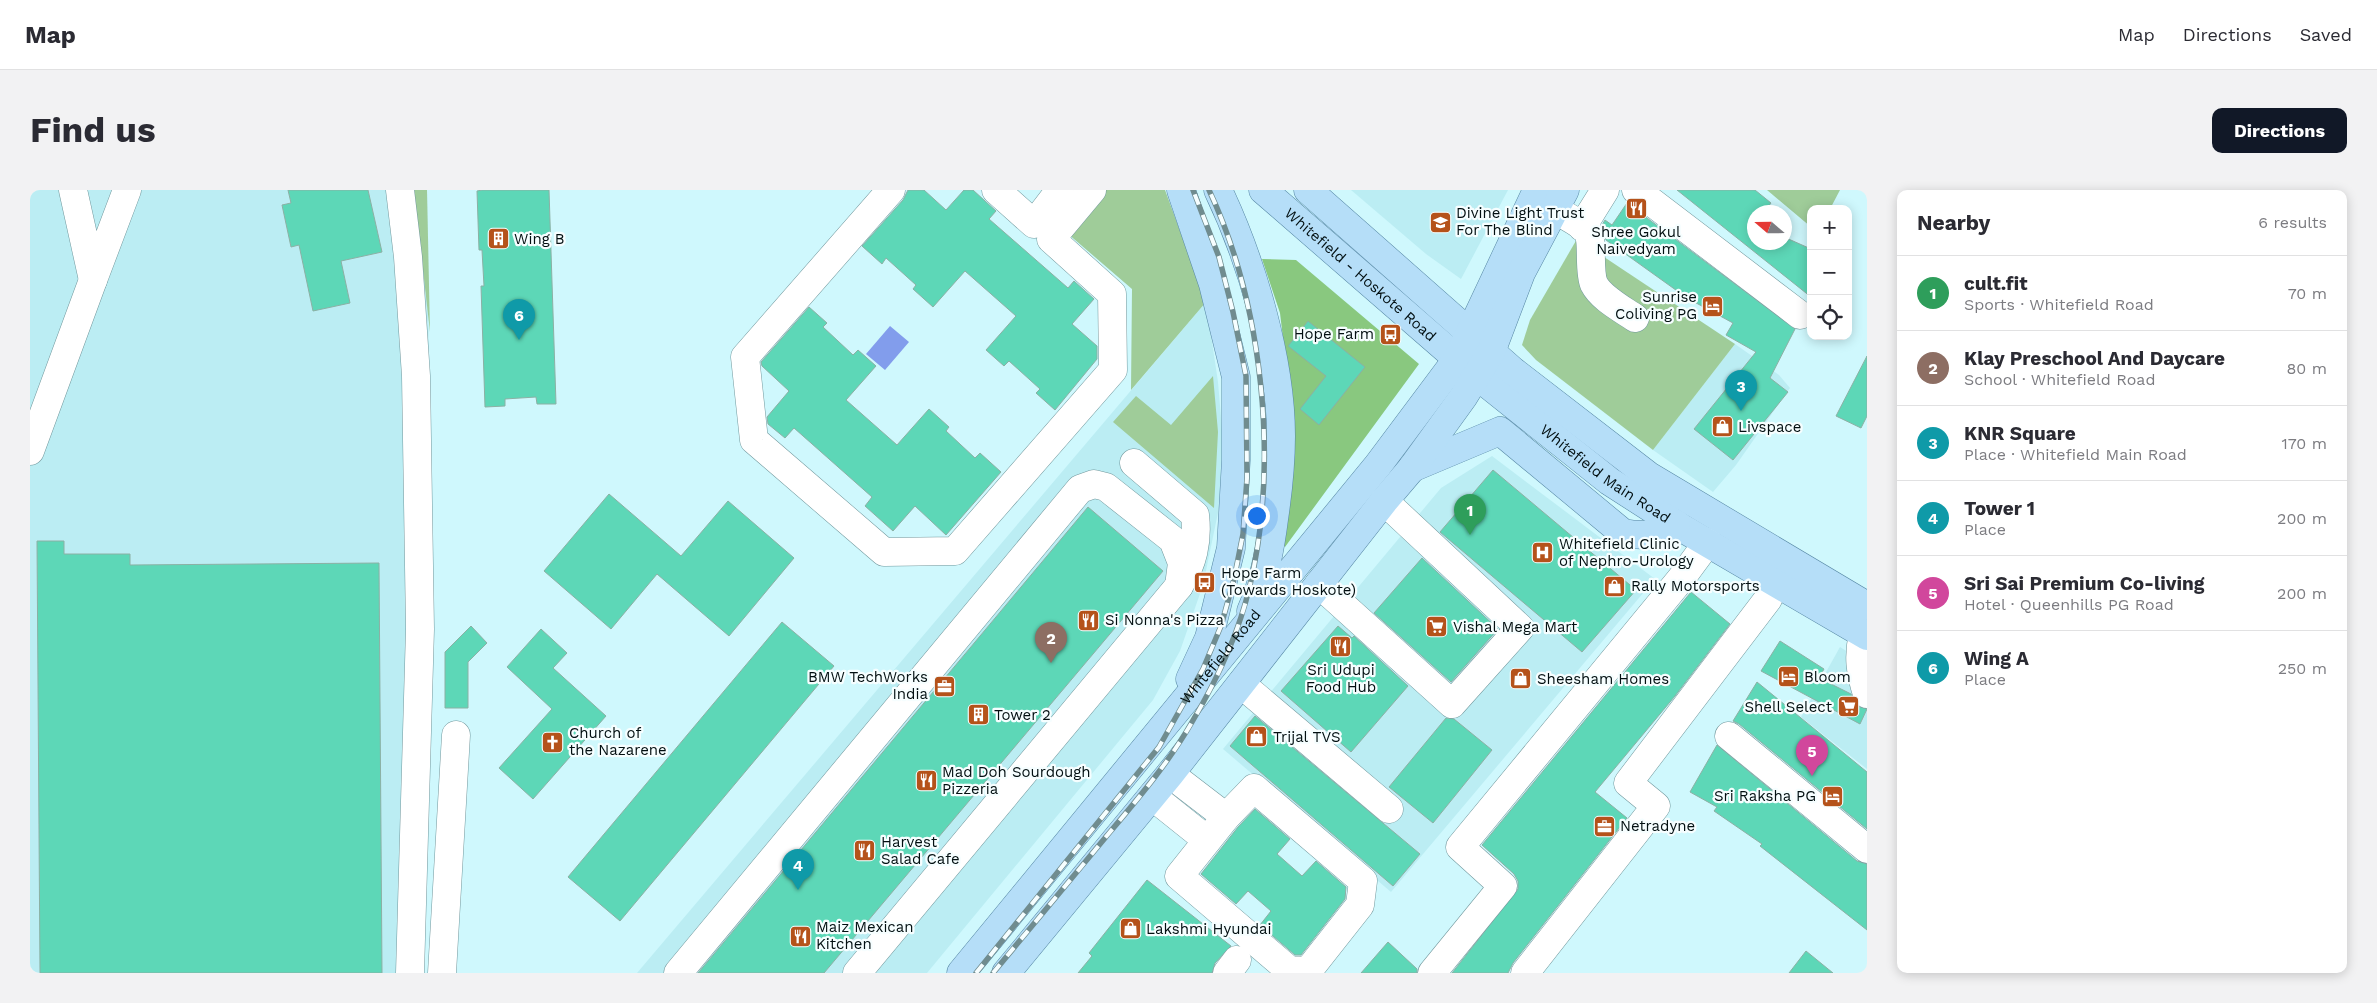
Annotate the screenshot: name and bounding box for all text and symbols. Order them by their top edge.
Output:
text: Map [25,21,76,49]
text: Map [2118,24,2155,45]
text: Directions [2183,24,2272,45]
text: Saved [2300,24,2352,45]
button: Directions [2212,108,2347,153]
text: Find us [30,109,156,151]
restaurant icon: Shree Gokul Naivedyam [1624,197,1648,221]
street label: Whitefield - Hoskote Road [1281,204,1440,345]
place label: Divine Light Trust For The Blind [1456,204,1585,239]
north arrow [1747,205,1792,250]
map controls [1807,205,1852,340]
button: + [1807,205,1852,250]
school or university icon: Divine Light Trust For The Blind [1428,210,1452,234]
text: Nearby [1917,210,1990,235]
text: 6 results [2258,213,2327,232]
place label: Shree Gokul Naivedyam [1591,223,1681,258]
building icon: Wing B [486,227,510,251]
place label: Wing B [514,230,565,248]
button: − [1807,250,1852,295]
text: cult.fit [1964,272,2028,295]
text: 1 [1930,284,1936,303]
text: 70 m [2288,284,2327,303]
place label: Sunrise Coliving PG [1615,288,1697,323]
hotel icon: Sunrise Coliving PG [1701,294,1725,318]
button: locate [1807,295,1852,340]
text: Sports · Whitefield Road [1964,295,2154,314]
pin: 6 [503,299,535,340]
bus stop icon: Hope Farm [1378,322,1402,346]
place label: Hope Farm [1294,325,1374,343]
text: Klay Preschool And Daycare [1964,347,2225,370]
text: 2 [1928,359,1938,378]
text: 80 m [2286,359,2327,378]
pin: 3 [1725,370,1757,411]
text: School · Whitefield Road [1964,370,2155,389]
shop icon: Livspace [1710,415,1734,439]
place label: Livspace [1738,418,1801,436]
street label: Whitefield Main Road [1537,421,1674,527]
text: KNR Square [1964,422,2076,445]
text: 3 [1928,434,1938,453]
text: 170 m [2281,434,2327,453]
text: Place · Whitefield Main Road [1964,445,2187,464]
pin: 1 [1454,494,1486,535]
text: Tower 1 [1964,497,2035,520]
your location [1244,503,1270,529]
text: 4 [1928,509,1938,528]
text: 200 m [2277,509,2327,528]
text: Place [1964,520,2006,539]
place label: Whitefield Clinic of Nephro-Urology [1559,535,1694,570]
hospital icon: Whitefield Clinic of Nephro-Urology [1531,541,1555,565]
place label: Hope Farm (Towards Hoskote) [1221,564,1356,599]
bus stop icon: Hope Farm (Towards Hoskote) [1193,570,1217,594]
text: Sri Sai Premium Co-living [1964,572,2204,595]
shop icon: Rally Motorsports [1603,574,1627,598]
place label: Rally Motorsports [1631,577,1760,595]
text: 5 [1928,584,1938,603]
text: 200 m [2277,584,2327,603]
text: Hotel · Queenhills PG Road [1964,595,2174,614]
street label: Whitefield Road [1176,606,1265,708]
restaurant icon: Si Nonna's Pizza [1077,608,1101,632]
place label: Si Nonna's Pizza [1105,611,1224,629]
supermarket icon: Vishal Mega Mart [1425,615,1449,639]
place label: Vishal Mega Mart [1453,618,1578,636]
pin: 2 [1035,622,1067,663]
restaurant icon: Sri Udupi Food Hub [1329,635,1353,659]
text: Wing A [1964,647,2029,670]
text: 6 [1928,659,1938,678]
text: 250 m [2278,659,2327,678]
place label: Sri Udupi Food Hub [1306,661,1376,696]
hotel icon: Bloom [1776,665,1800,689]
shop icon: Sheesham Homes [1509,667,1533,691]
place label: BMW TechWorks India [808,668,928,703]
place label: Bloom [1804,668,1851,686]
place label: Sheesham Homes [1537,670,1669,688]
text: Place [1964,670,2006,689]
office icon: BMW TechWorks India [932,674,956,698]
supermarket icon: Shell Select [1836,695,1860,719]
place label: Shell Select [1744,698,1833,716]
building icon: Tower 2 [966,703,990,727]
place label: Tower 2 [994,706,1051,724]
place label: Church of the Nazarene [569,724,667,759]
shop icon: Trijal TVS [1245,725,1269,749]
place label: Trijal TVS [1273,728,1341,746]
church icon: Church of the Nazarene [541,730,565,754]
pin: 5 [1796,735,1828,776]
place label: Mad Doh Sourdough Pizzeria [942,763,1091,798]
restaurant icon: Mad Doh Sourdough Pizzeria [914,769,938,793]
hotel icon: Sri Raksha PG [1820,784,1844,808]
place label: Sri Raksha PG [1714,787,1816,805]
office icon: Netradyne [1592,814,1616,838]
place label: Netradyne [1620,817,1695,835]
place label: Harvest Salad Cafe [881,833,960,868]
restaurant icon: Harvest Salad Cafe [853,839,877,863]
pin: 4 [782,849,814,890]
shop icon: Lakshmi Hyundai [1118,917,1142,941]
place label: Maiz Mexican Kitchen [816,918,914,953]
place label: Lakshmi Hyundai [1146,920,1272,938]
restaurant icon: Maiz Mexican Kitchen [788,924,812,948]

